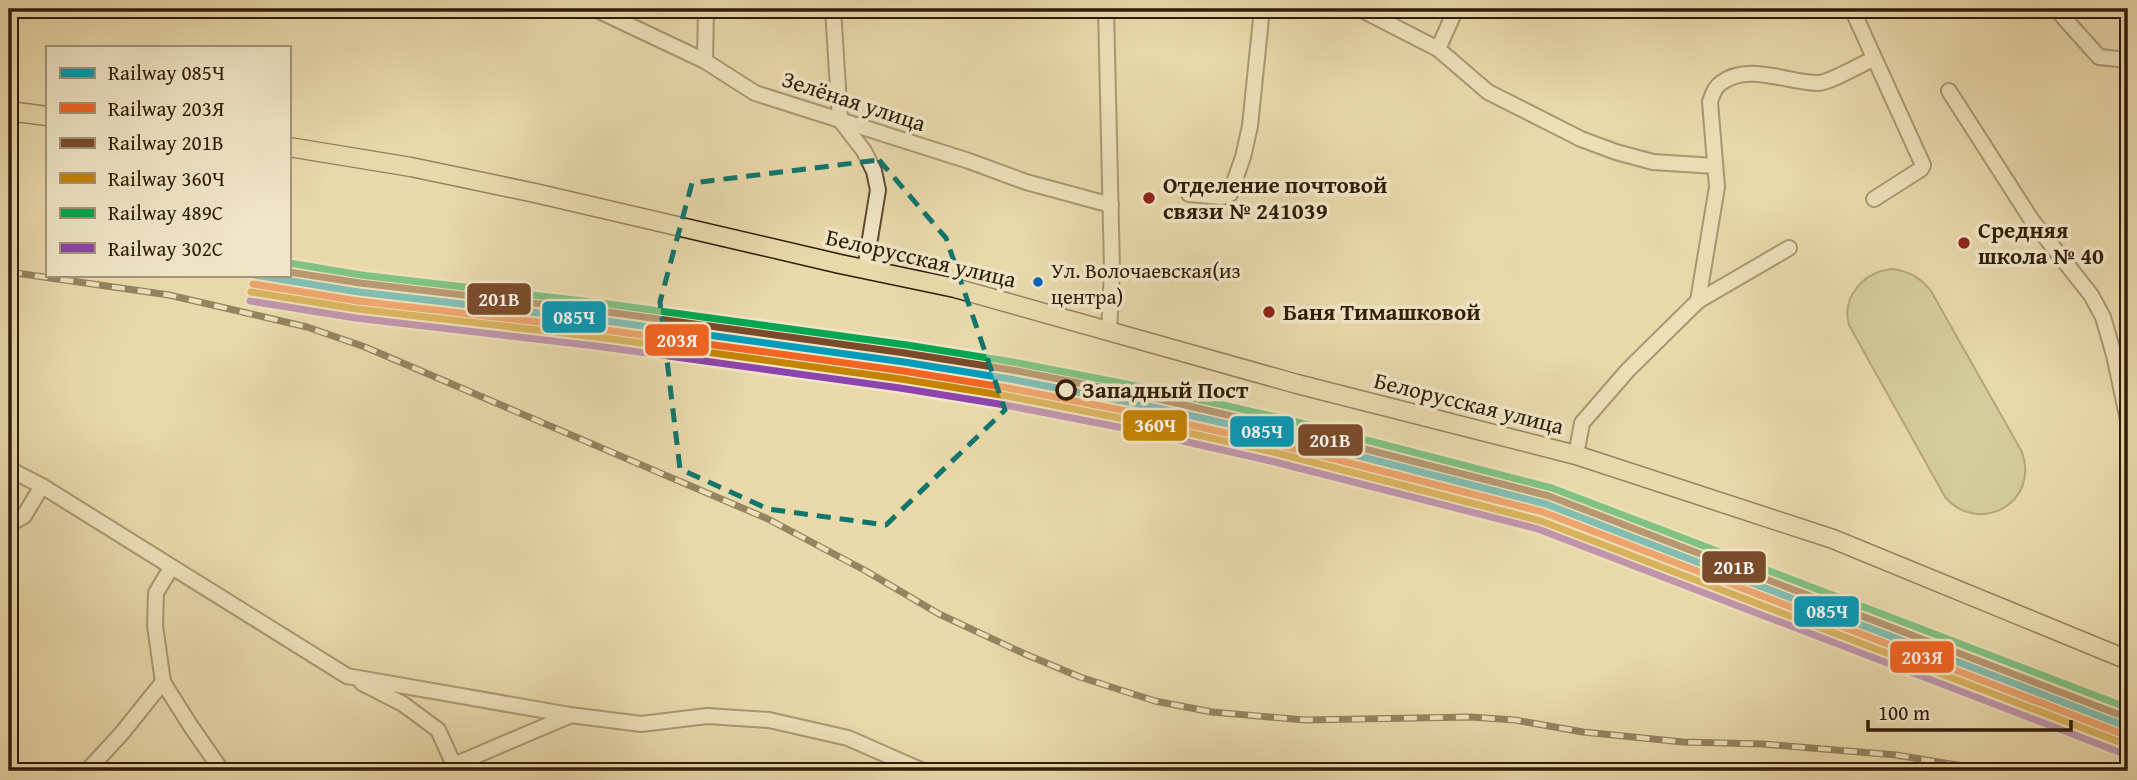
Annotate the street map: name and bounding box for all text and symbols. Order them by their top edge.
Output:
legend [46,46,290,276]
text: Railway 085Ч [108,57,225,88]
street label: Зелёная улица [778,62,930,139]
text: Railway 203Я [108,93,224,124]
text: Railway 201В [108,127,224,158]
text: Railway 360Ч [108,163,225,194]
place label: Отделение почтовой связи № 241039 [1163,168,1388,227]
marker: Отделение почтовой связи № 241039 [1141,190,1157,206]
text: Railway 489С [108,197,223,228]
place label: Средняя школа № 40 [1978,213,2104,272]
street label: Белорусская улица [823,220,1020,295]
text: Railway 302С [108,233,223,264]
marker: Средняя школа № 40 [1956,235,1972,251]
place label: Ул. Волочаевская(из центра) [1051,255,1241,312]
marker: Ул. Волочаевская(из центра) [1031,275,1045,289]
line badge: 201В [466,282,532,316]
text: 201В [478,285,520,313]
place label: Баня Тимашковой [1283,295,1481,328]
line badge: 085Ч [541,300,607,334]
text: 085Ч [553,303,595,331]
marker: Баня Тимашковой [1261,304,1277,320]
line badge: 203Я [644,323,710,357]
text: 203Я [656,326,698,354]
street label: Белорусская улица [1371,363,1568,442]
place label: Западный Пост [1082,373,1249,406]
marker: Западный Пост [1056,380,1076,400]
line badge: 360Ч [1122,409,1188,442]
text: 360Ч [1134,411,1176,439]
line badge: 085Ч [1229,415,1295,448]
text: 085Ч [1241,417,1283,445]
line badge: 201В [1297,423,1364,457]
text: 201В [1309,426,1351,454]
line badge: 201В [1701,550,1767,584]
text: 201В [1713,553,1755,581]
line badge: 085Ч [1793,595,1860,628]
text: 085Ч [1806,597,1848,625]
line badge: 203Я [1889,640,1955,674]
text: 203Я [1901,643,1943,671]
scale bar [1868,689,2070,733]
text: 100 m [1878,697,1930,728]

